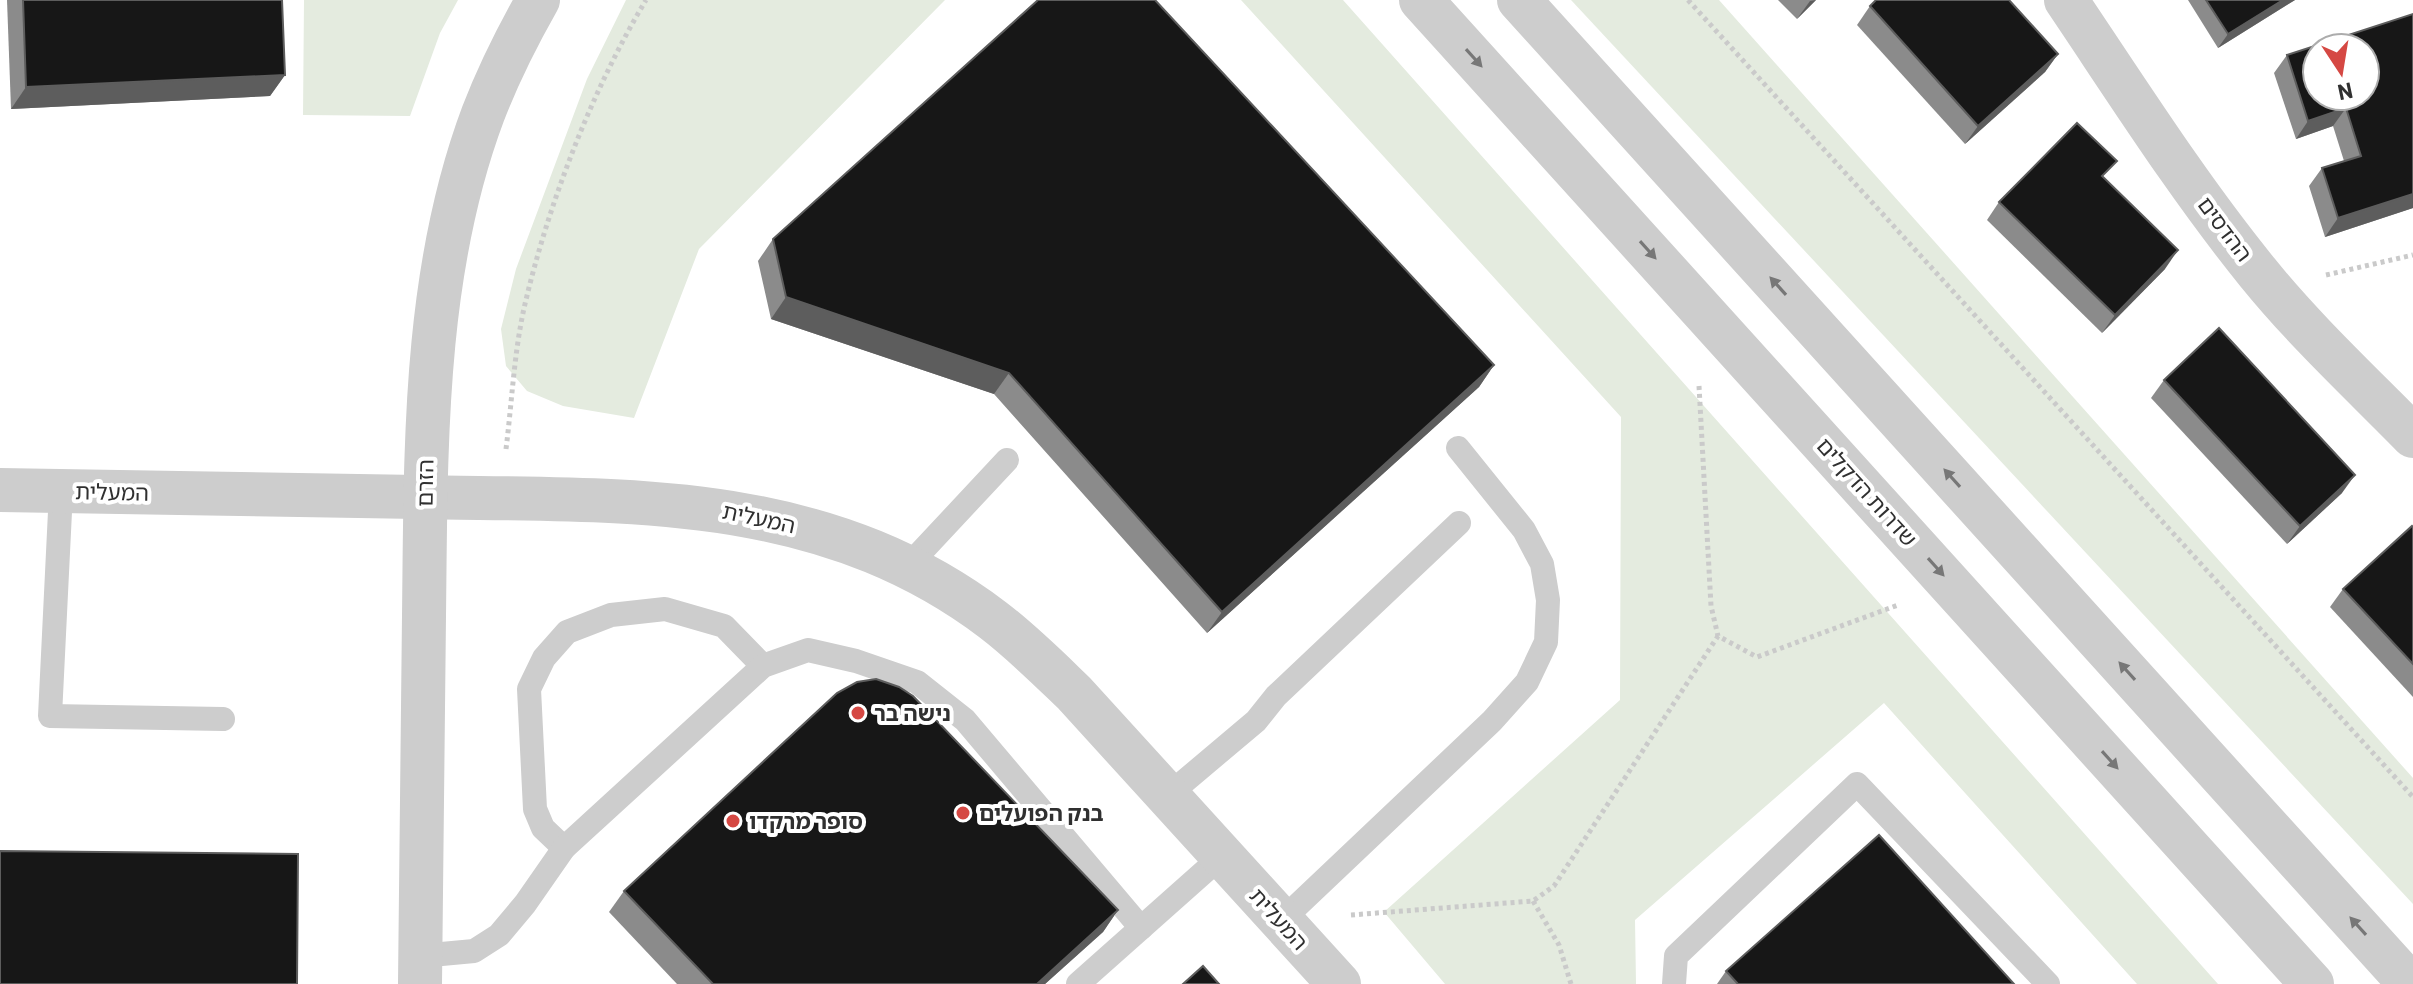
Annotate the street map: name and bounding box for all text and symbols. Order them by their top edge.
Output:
north arrow [2301,32,2381,112]
one-way arrow [1464,48,1482,67]
text: N [2336,78,2355,107]
street label: ההדסים [2193,191,2258,266]
one-way arrow [1639,241,1657,260]
one-way arrow [1769,276,1787,295]
street label: שדרות הדקלים [1812,432,1923,551]
street label: הזרם [411,459,437,507]
one-way arrow [1944,469,1962,488]
street label: המעלית [75,477,149,505]
street label: המעלית [720,497,798,537]
one-way arrow [1926,558,1944,577]
one-way arrow [2118,662,2136,681]
place label: נישה בר [874,699,951,725]
marker: נישה בר [849,704,867,722]
one-way arrow [2101,750,2118,770]
place label: בנק הפועלים [979,799,1104,825]
marker: בנק הפועלים [954,804,972,822]
place label: סופר מרקדו [749,807,863,833]
marker: סופר מרקדו [724,812,742,830]
street label: המעלית [1245,882,1314,955]
one-way arrow [2349,917,2367,936]

